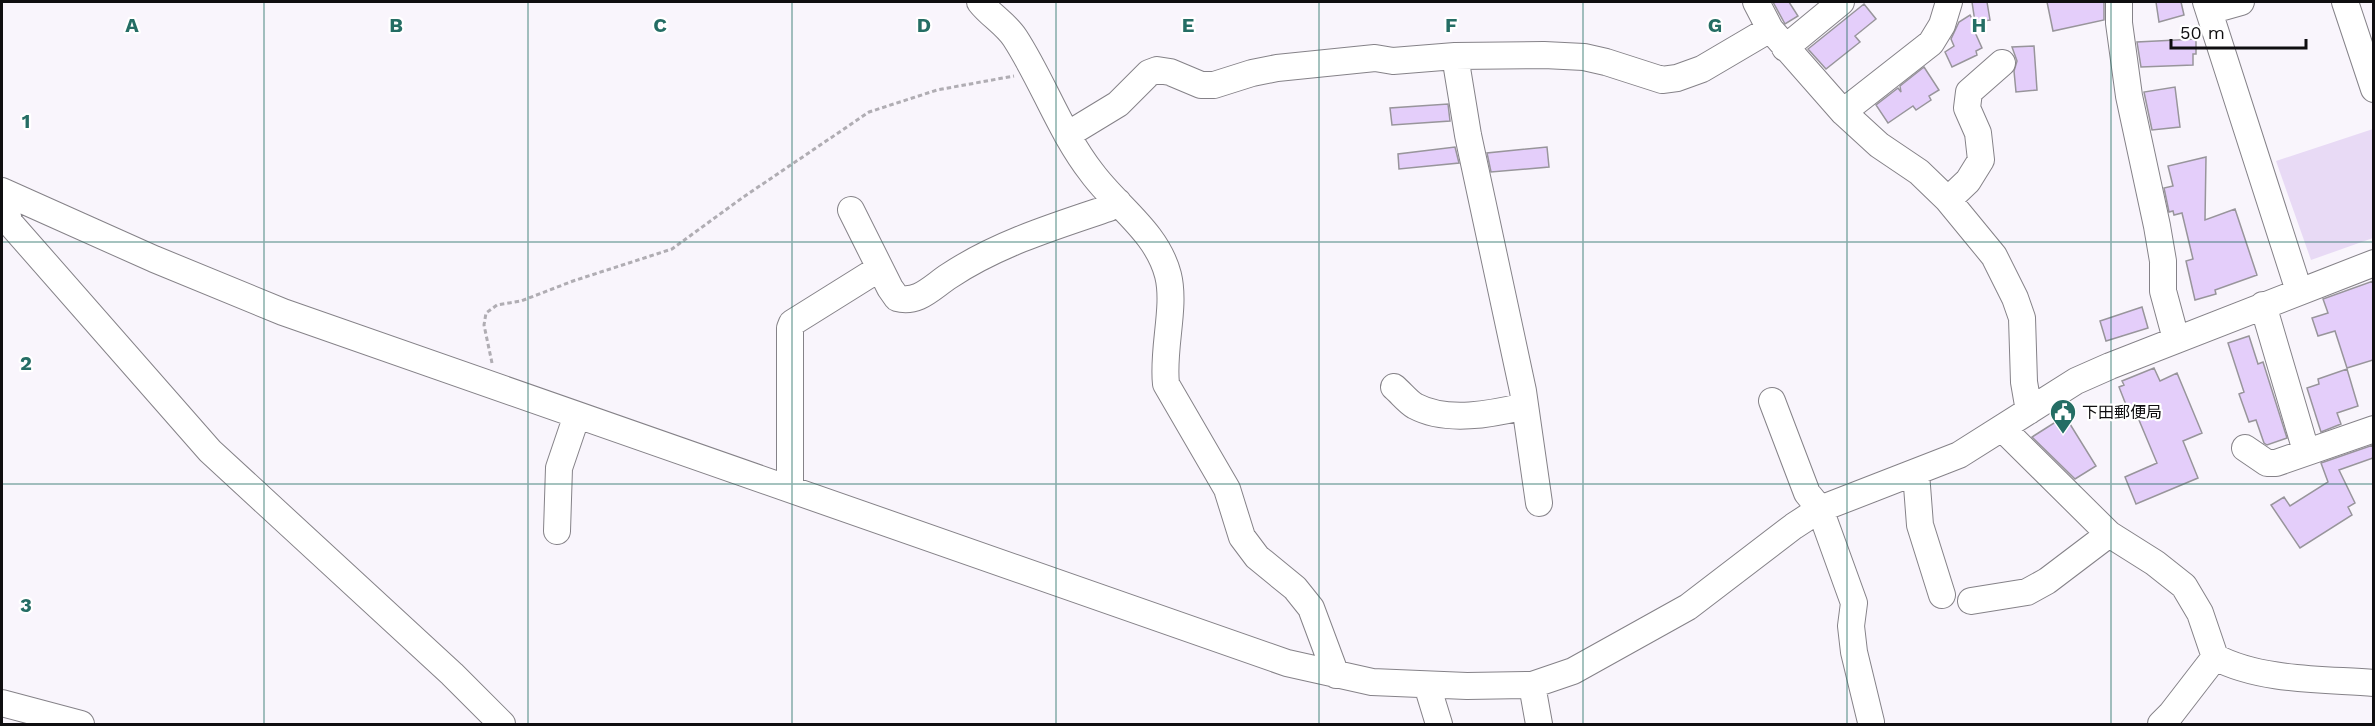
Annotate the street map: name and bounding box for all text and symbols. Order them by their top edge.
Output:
scale bar [2171,12,2306,50]
text: A [125,13,139,37]
text: B [389,13,403,37]
text: C [653,13,667,37]
text: D [917,13,931,37]
text: E [1182,13,1194,37]
text: F [1445,13,1457,37]
text: G [1708,13,1722,37]
text: H [1972,13,1986,37]
text: 50 m [2180,22,2225,43]
text: 1 [22,109,30,133]
text: 2 [20,351,32,375]
public building icon: 下田郵便局 [2048,397,2078,435]
place label: 下田郵便局 [2082,403,2162,422]
text: 3 [20,593,32,617]

